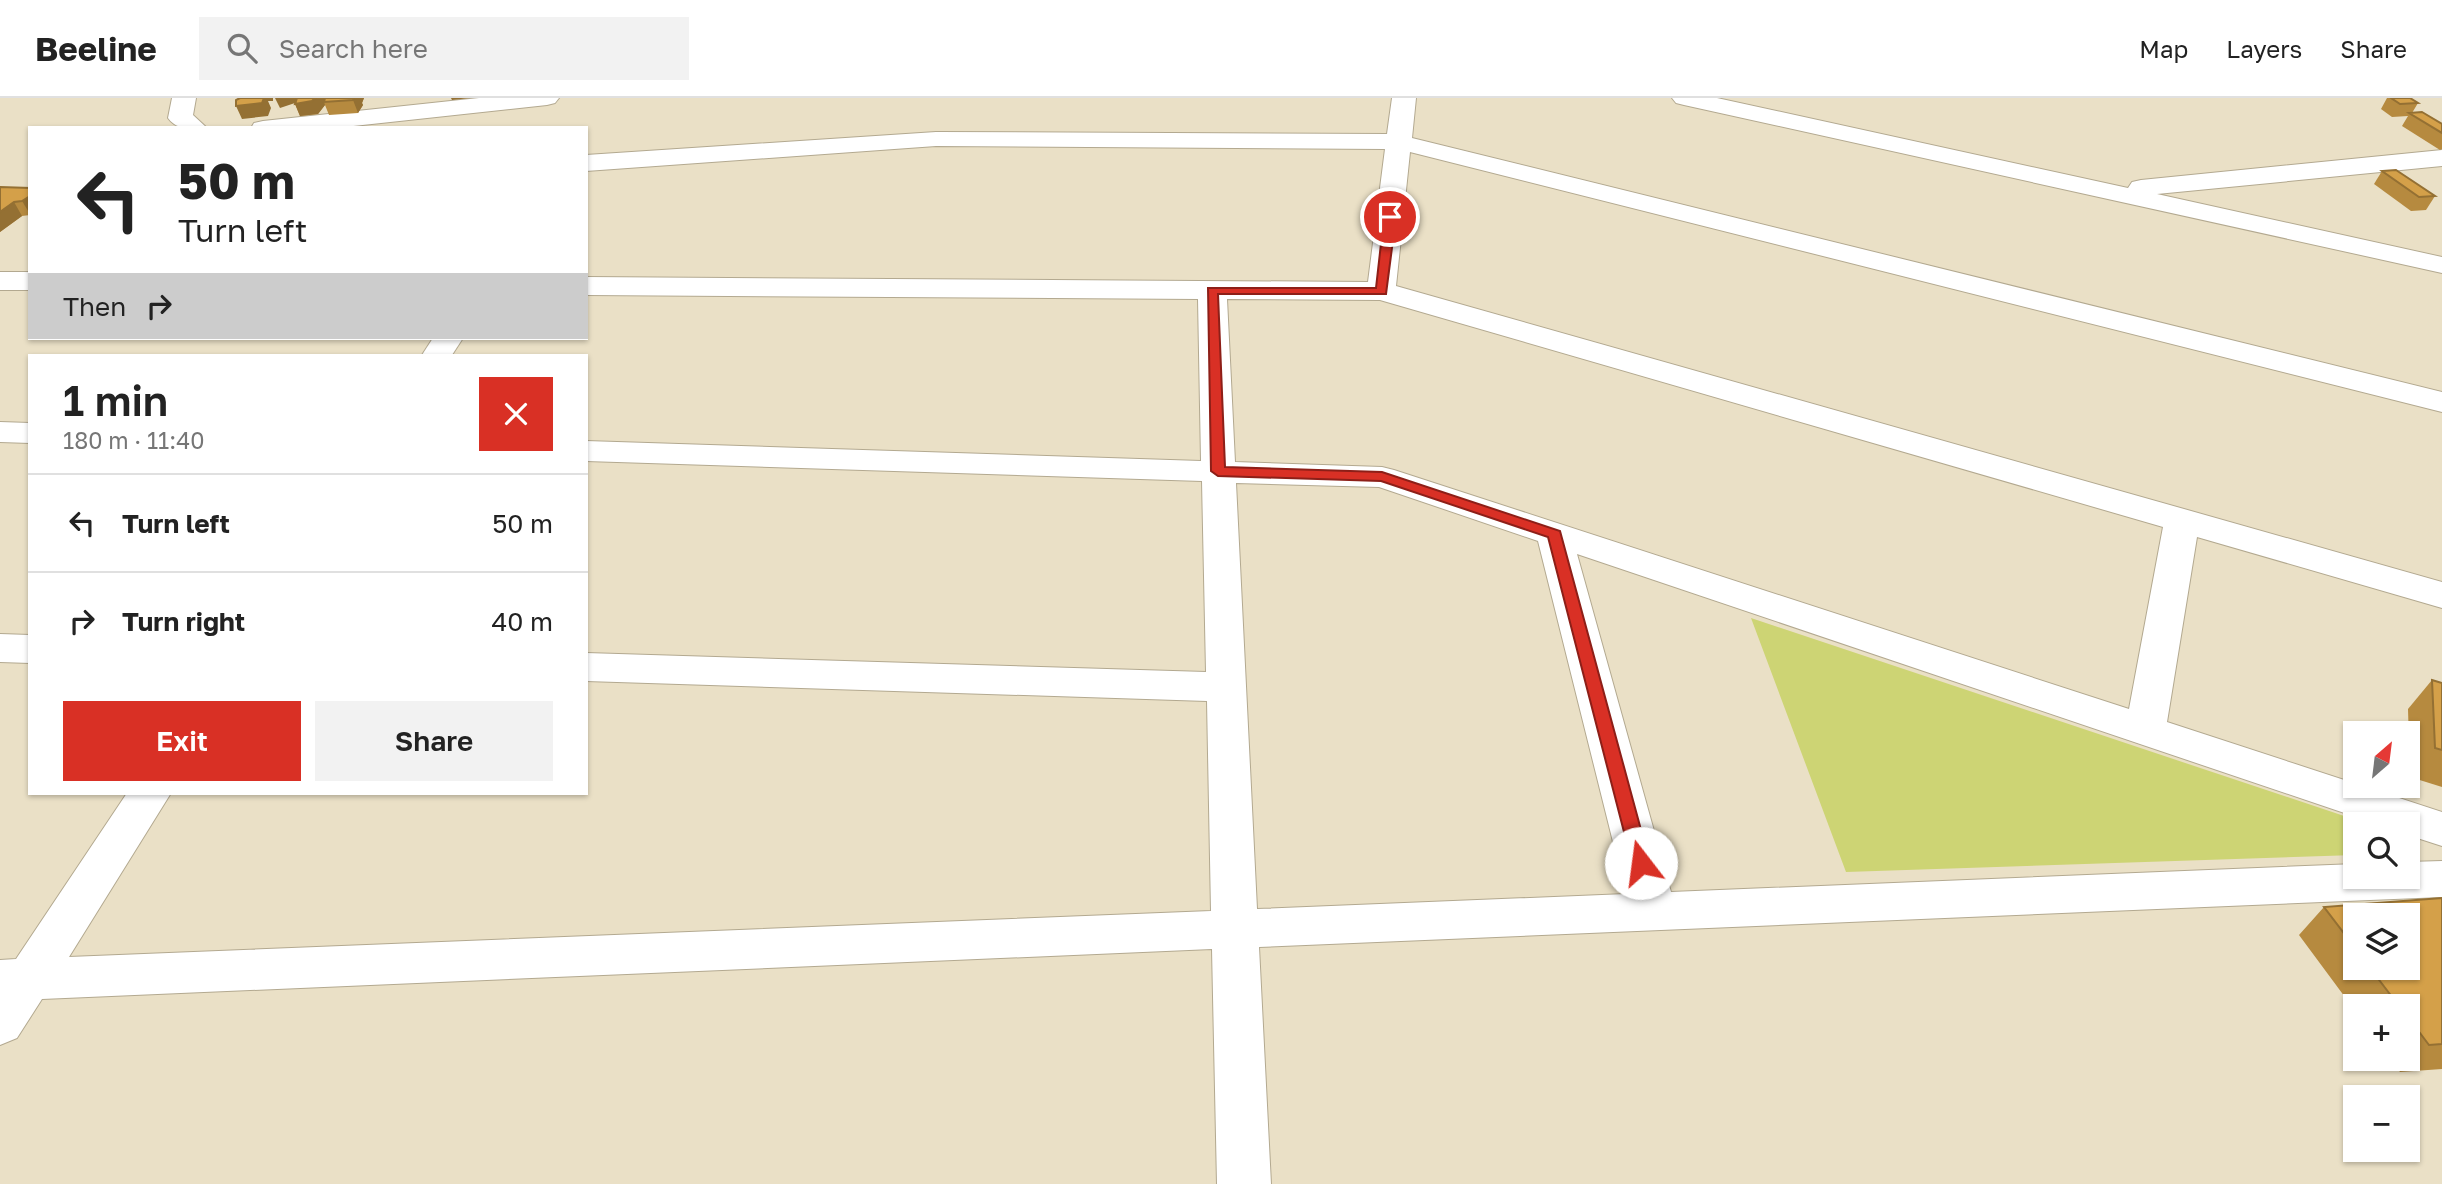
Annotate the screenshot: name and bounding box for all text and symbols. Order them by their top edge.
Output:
search box [199,17,689,80]
text: Beeline [35,29,157,68]
icon: search [223,29,261,67]
text: Search here [279,33,428,64]
text: Map [2139,34,2188,63]
text: Layers [2226,34,2302,63]
text: Share [2340,34,2407,63]
text: 50 m [178,151,295,210]
icon: left [63,154,154,245]
pin [1360,187,1420,247]
icon: arrive [1371,198,1409,236]
text: Turn left [178,211,307,249]
icon: right [140,287,178,325]
text: Then [63,291,126,322]
text: 1 min [63,375,168,425]
button: close [479,377,553,451]
text: 180 m · 11:40 [63,426,204,454]
icon: left [63,504,101,542]
text: Turn left [122,508,230,539]
text: 50 m [492,508,553,539]
icon: right [63,602,101,640]
text: Turn right [122,606,245,637]
text: 40 m [492,606,553,637]
button: Exit [63,701,301,781]
button: Share [315,701,553,781]
north arrow [2343,721,2420,798]
map controls [2343,721,2420,1162]
button: search [2343,812,2420,889]
position arrow [1604,826,1678,900]
button: layers [2343,903,2420,980]
button: + [2343,994,2420,1071]
button: − [2343,1085,2420,1162]

